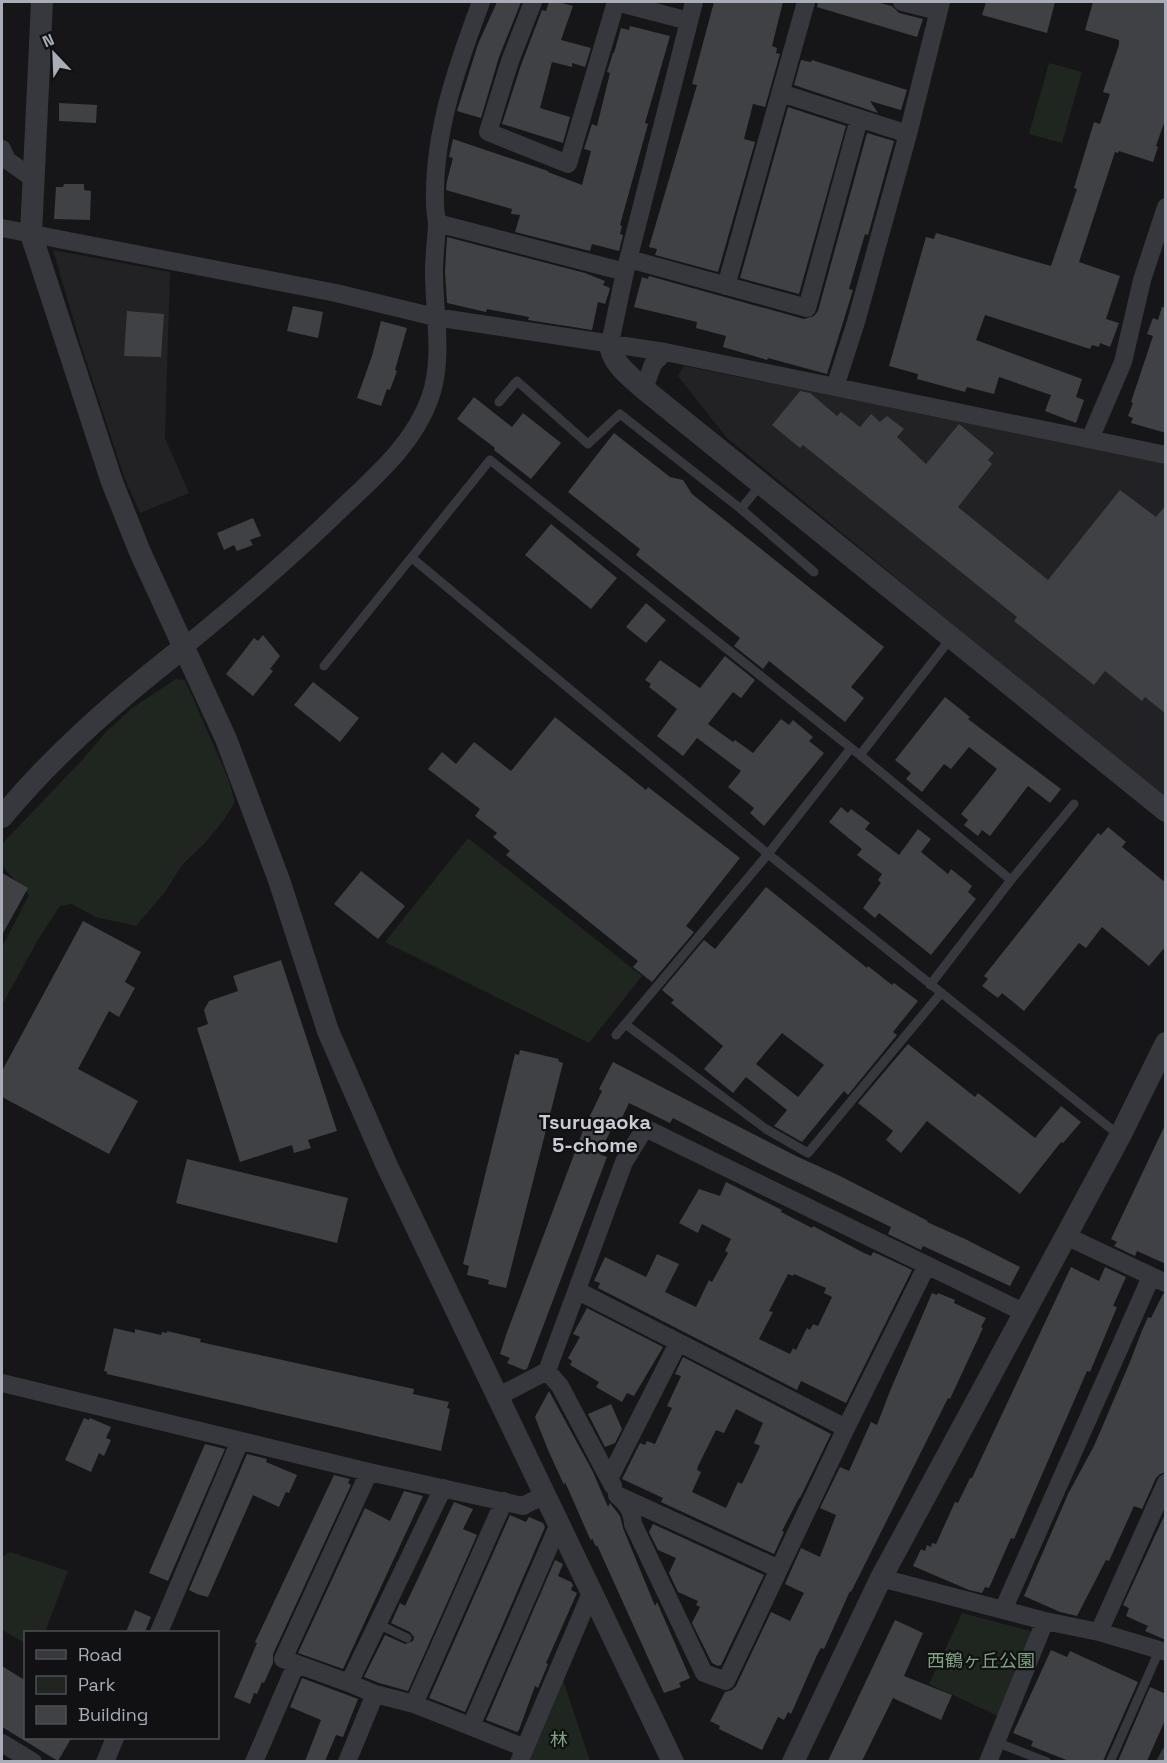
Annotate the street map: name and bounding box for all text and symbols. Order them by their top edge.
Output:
north arrow [24,24,84,84]
text: N [39,29,57,52]
district label: Tsurugaoka 5-chome [539,1109,652,1158]
legend [24,1631,219,1739]
text: Road [78,1643,122,1666]
park label: 西鶴ヶ丘公園 [927,1649,1035,1672]
text: Park [78,1673,116,1696]
text: Building [78,1703,148,1726]
park label: 林 [550,1728,568,1751]

